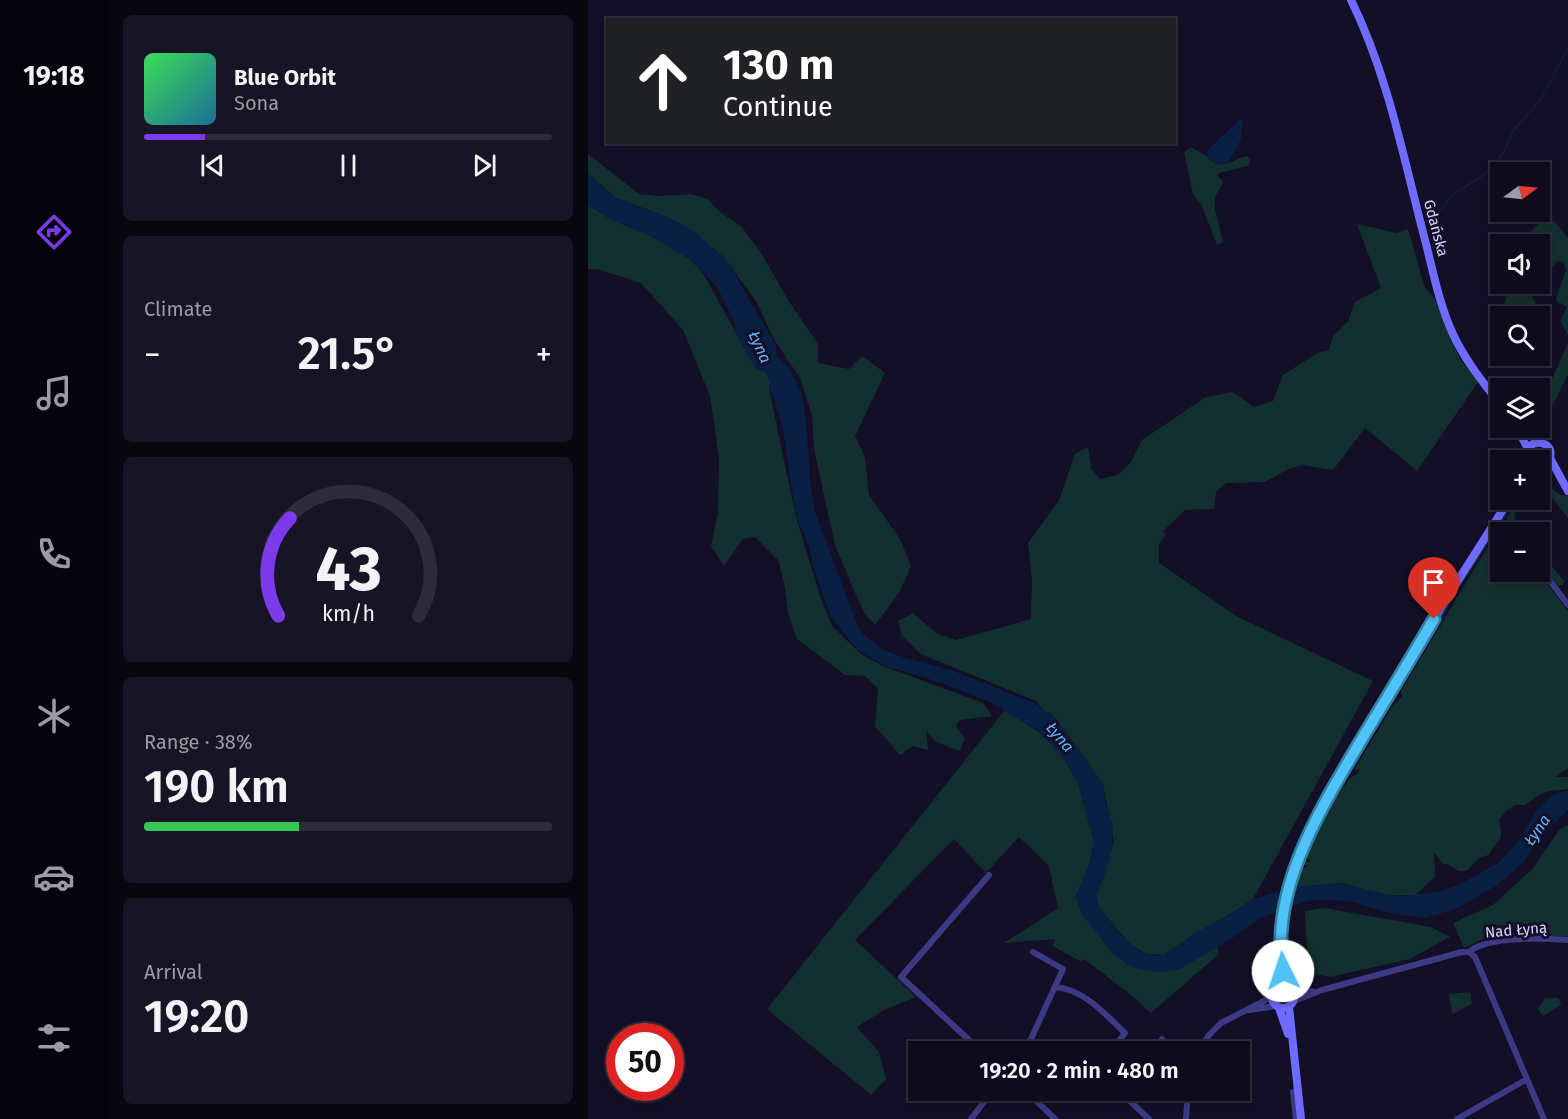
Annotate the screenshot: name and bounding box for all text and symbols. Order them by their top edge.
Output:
text: 130 m [723,40,834,90]
icon: ahead [624,42,702,120]
text: 19:18 [23,60,85,92]
text: Blue Orbit [234,64,336,91]
text: Sona [234,91,279,115]
text: Continue [723,91,833,123]
icon: previous [196,149,229,182]
icon: pause [332,149,365,182]
icon: next [468,149,501,182]
north arrow [1490,162,1550,222]
map controls [1490,162,1550,582]
street label: Gdańska [1420,198,1452,258]
icon: directions [33,211,75,253]
button: sound [1490,234,1550,294]
text: Climate [144,297,212,321]
button: search [1490,306,1550,366]
text: 21.5° [298,327,398,381]
water label: Łyna [745,328,775,366]
text: − [144,335,161,375]
text: + [536,335,552,375]
icon: music [33,372,75,414]
button: layers [1490,378,1550,438]
button: + [1490,450,1550,510]
button: − [1490,522,1550,582]
icon: phone [33,533,75,575]
text: 43 [315,533,381,608]
pin [1408,557,1459,619]
icon: arrive [1417,566,1450,599]
text: km/h [321,602,375,628]
icon: climate [33,695,75,737]
water label: Łyna [1042,718,1078,756]
text: Range · 38% [144,730,252,754]
text: 190 km [144,760,289,814]
water label: Łyna [1520,811,1554,849]
icon: car [33,856,75,898]
street label: Nad Łyną [1484,918,1548,942]
position arrow [1251,939,1315,1003]
text: Arrival [144,960,203,984]
text: 19:20 [144,990,249,1044]
icon: filters [33,1017,75,1059]
speed limit sign: 50 [606,1023,684,1101]
text: 19:20 · 2 min · 480 m [979,1057,1179,1084]

